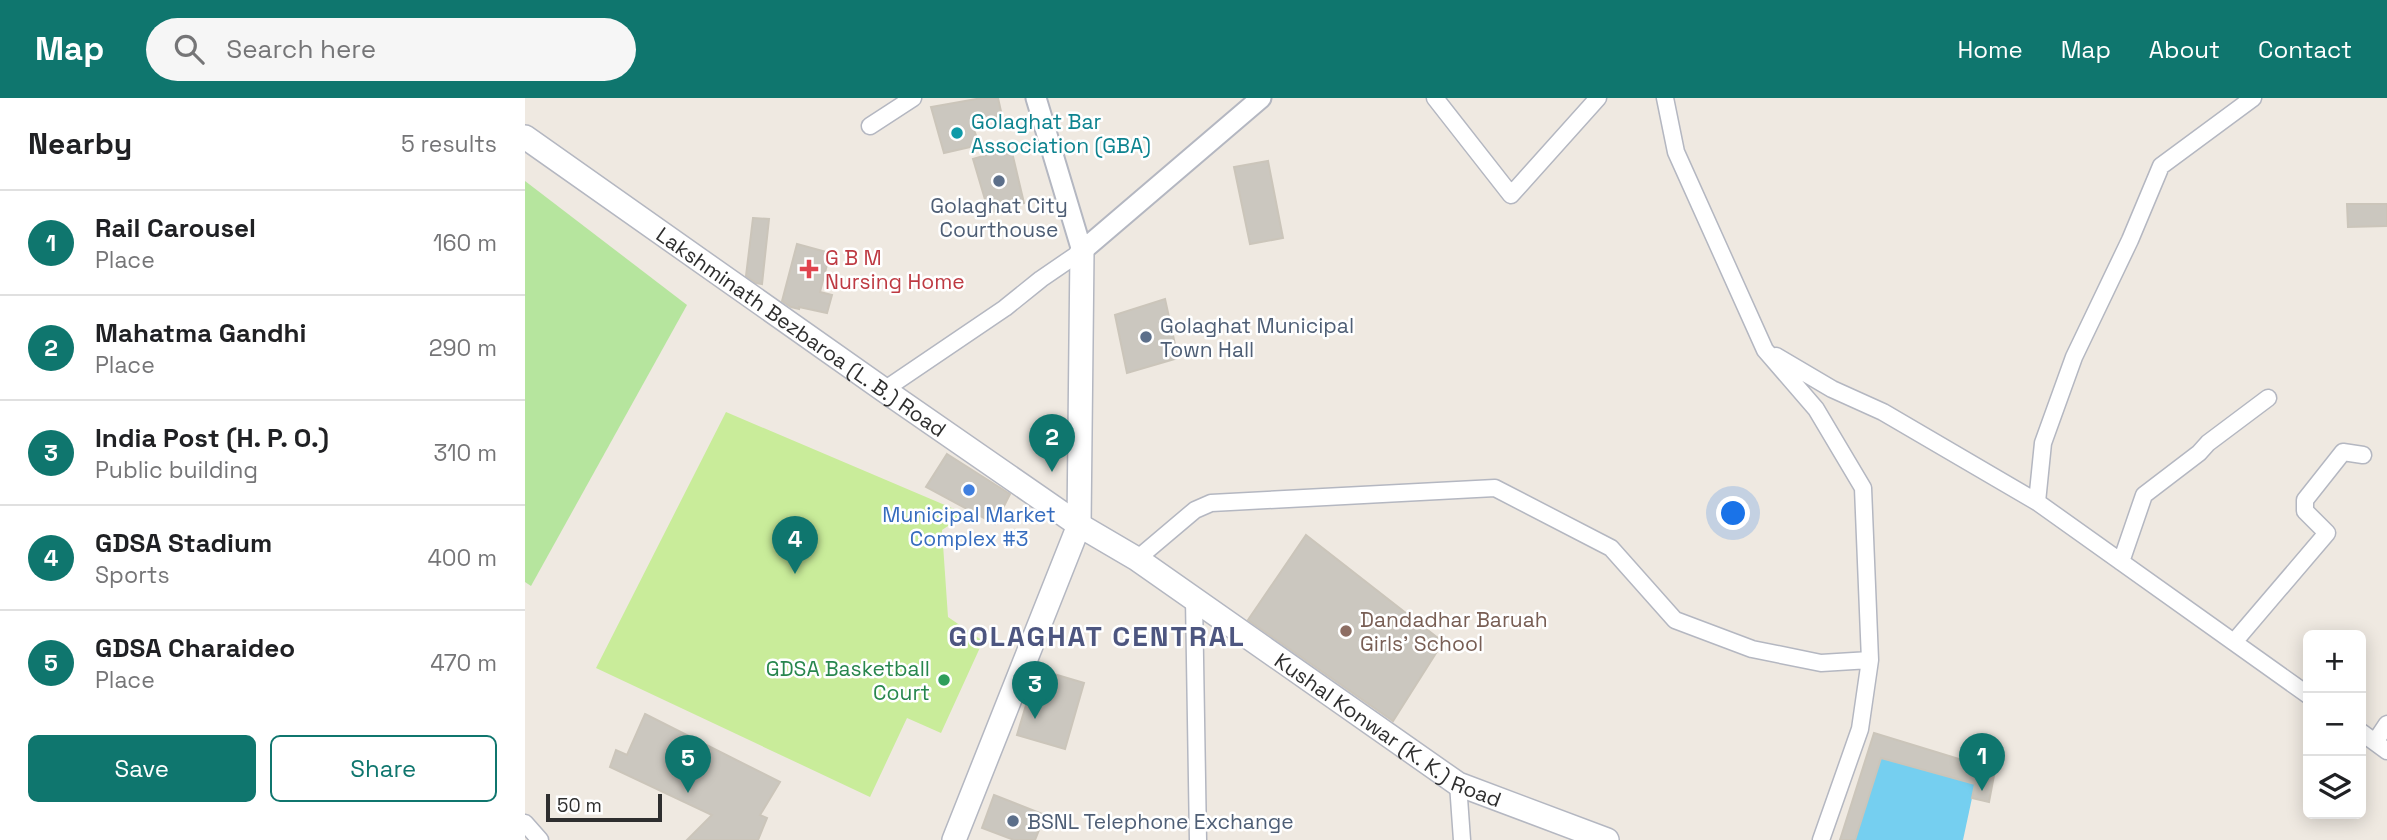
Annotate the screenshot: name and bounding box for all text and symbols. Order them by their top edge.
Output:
search box [146,18,636,81]
text: Map [35,28,104,70]
icon: search [170,30,208,68]
text: Search here [226,32,376,66]
text: Home [1957,34,2023,65]
text: Map [2061,34,2111,65]
text: About [2149,34,2220,65]
text: Contact [2258,34,2352,65]
place label: Golaghat Bar Association (GBA) [971,108,1151,159]
text: Nearby [28,124,132,163]
marker: Golaghat Bar Association (GBA) [949,125,965,141]
text: 5 results [401,129,497,159]
marker: Golaghat City Courthouse [991,173,1007,189]
place label: Golaghat City Courthouse [930,192,1068,243]
text: Rail Carousel [95,211,256,245]
street label: Lakshminath Bezbaroa (L. B.) Road [651,220,952,443]
text: 1 [46,228,56,258]
text: 160 m [433,228,497,258]
place label: G B M Nursing Home [825,244,965,295]
text: Place [95,245,155,275]
marker: G B M Nursing Home [799,259,819,279]
place label: Golaghat Municipal Town Hall [1160,312,1354,363]
text: Mahatma Gandhi [95,316,307,350]
marker: Golaghat Municipal Town Hall [1138,329,1154,345]
text: 2 [44,333,58,363]
text: 290 m [429,333,497,363]
text: Place [95,350,155,380]
pin: 2 [1029,414,1075,472]
text: India Post (H. P. O.) [95,421,329,455]
text: 3 [44,438,58,468]
text: 310 m [433,438,497,468]
text: Public building [95,455,258,485]
marker: Municipal Market Complex #3 [961,482,977,498]
your location [1716,496,1750,530]
place label: Municipal Market Complex #3 [882,501,1056,552]
pin: 4 [772,516,818,574]
text: GDSA Stadium [95,526,272,560]
text: 4 [44,543,58,573]
text: 400 m [427,543,497,573]
text: Sports [95,560,170,590]
place label: Dandadhar Baruah Girls' School [1360,606,1548,657]
district label: GOLAGHAT CENTRAL [948,618,1246,654]
marker: Dandadhar Baruah Girls' School [1338,623,1354,639]
map controls [2303,630,2366,819]
button: + [2303,630,2366,693]
text: GDSA Charaideo [95,631,295,665]
street label: Kushal Konwar (K. K.) Road [1270,646,1505,813]
text: 5 [44,648,58,678]
text: 470 m [430,648,497,678]
place label: GDSA Basketball Court [766,655,930,706]
pin: 3 [1012,661,1058,719]
text: Place [95,665,155,695]
marker: GDSA Basketball Court [936,672,952,688]
button: − [2303,693,2366,756]
pin: 1 [1959,733,2005,791]
button: Save [28,735,256,802]
button: Share [270,735,497,802]
pin: 5 [665,735,711,793]
button: layers [2303,756,2366,819]
scale bar [546,791,661,823]
text: 50 m [557,793,602,818]
place label: BSNL Telephone Exchange [1027,808,1294,835]
marker: BSNL Telephone Exchange [1005,813,1021,829]

